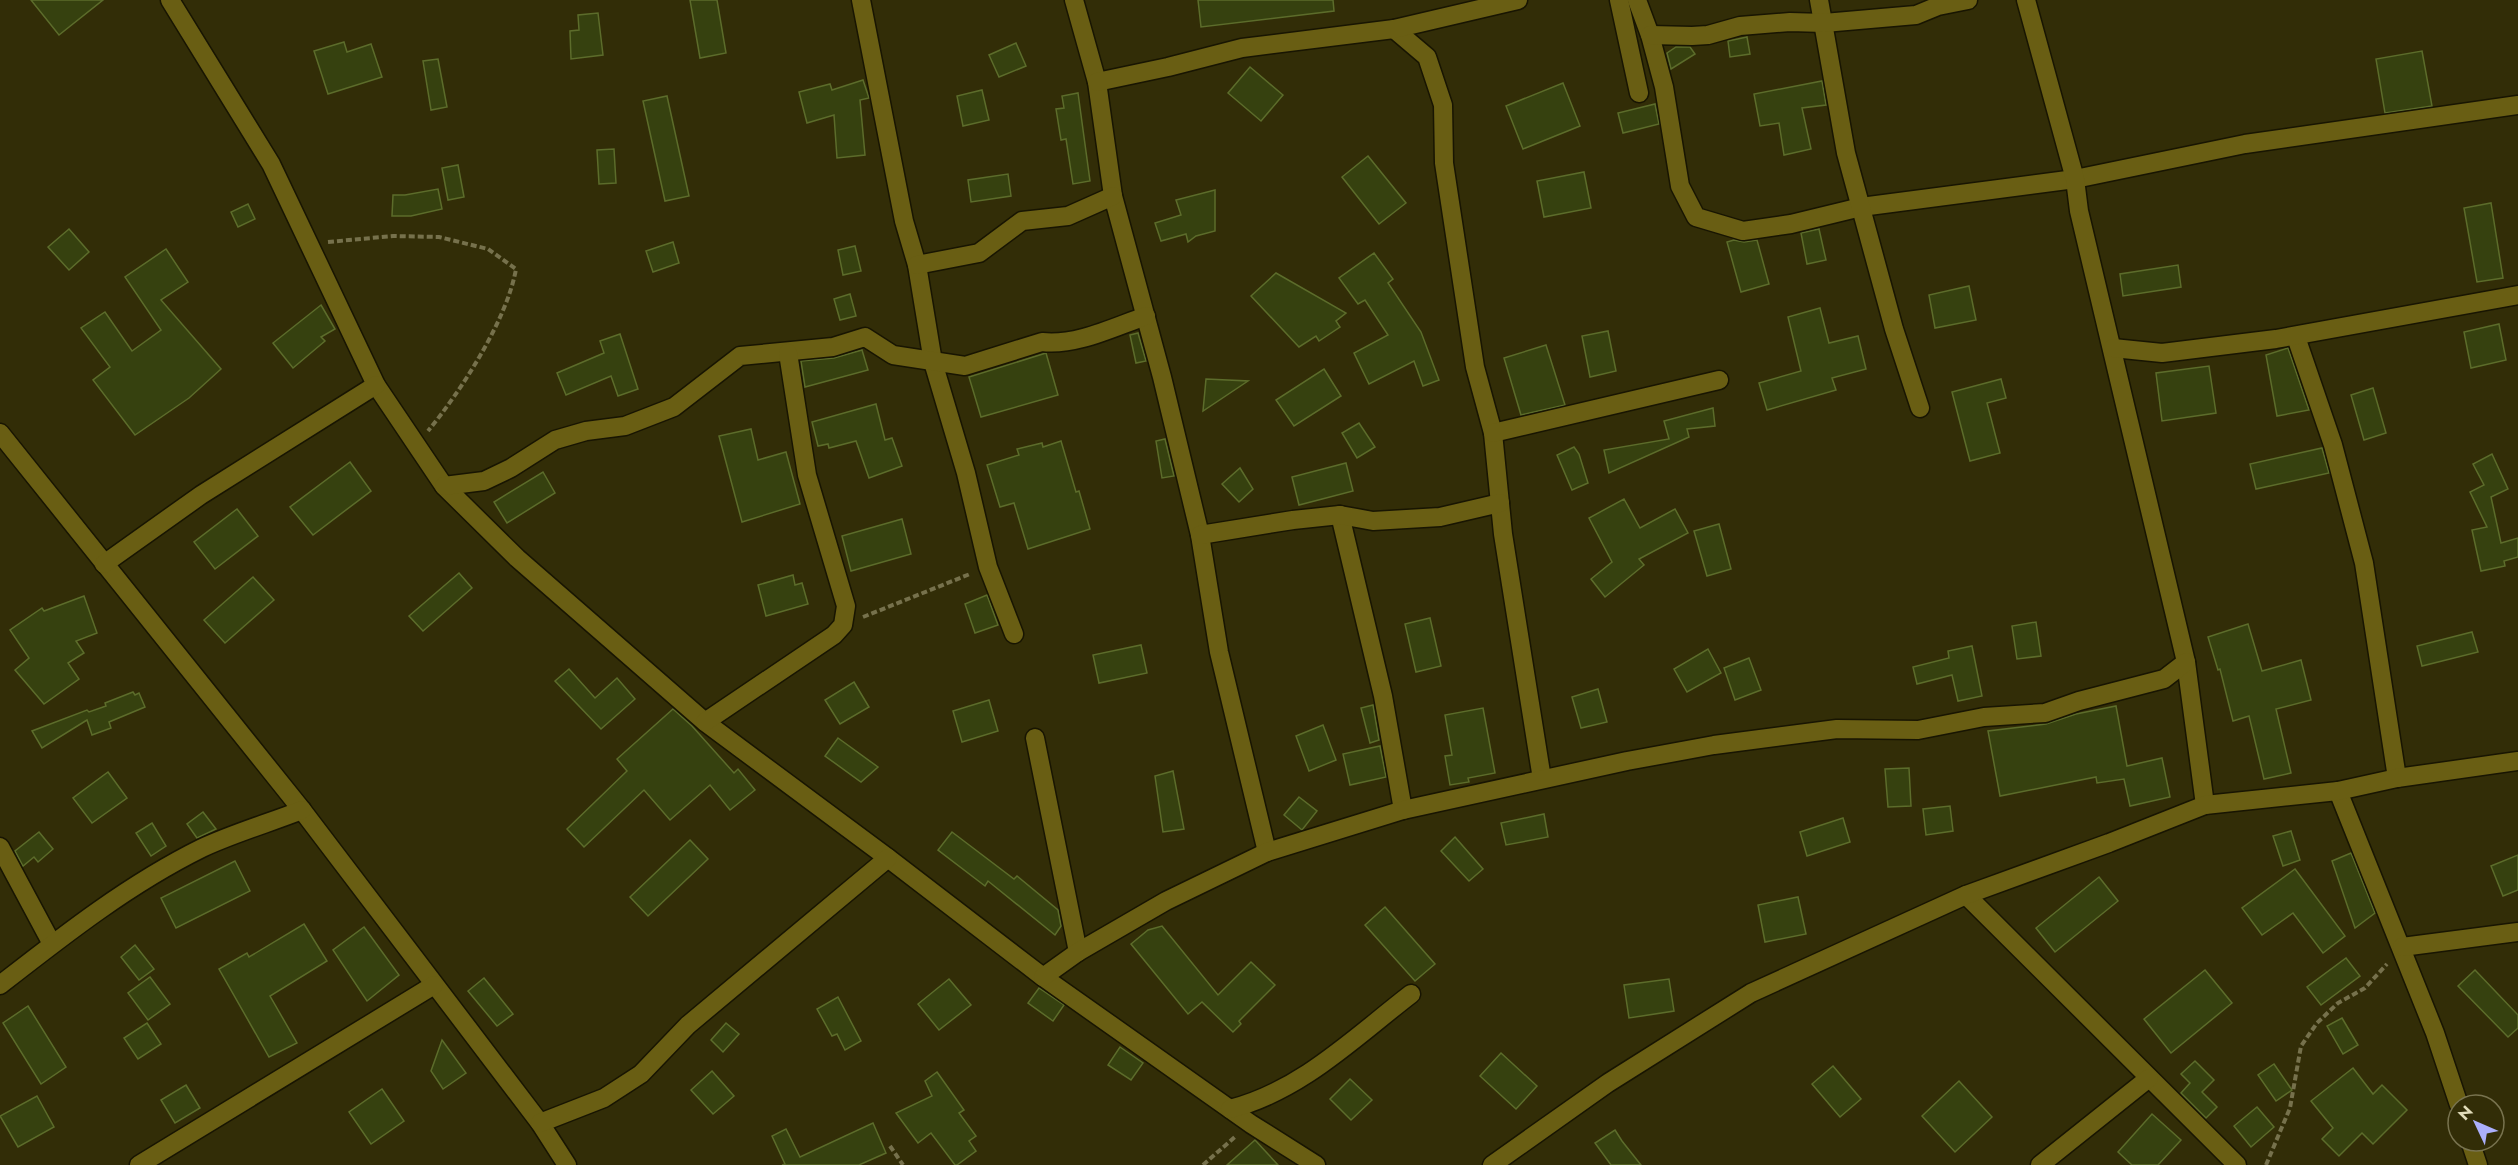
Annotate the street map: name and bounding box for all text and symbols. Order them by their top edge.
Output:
north arrow [2446,1093,2506,1153]
text: N [2453,1100,2478,1125]

